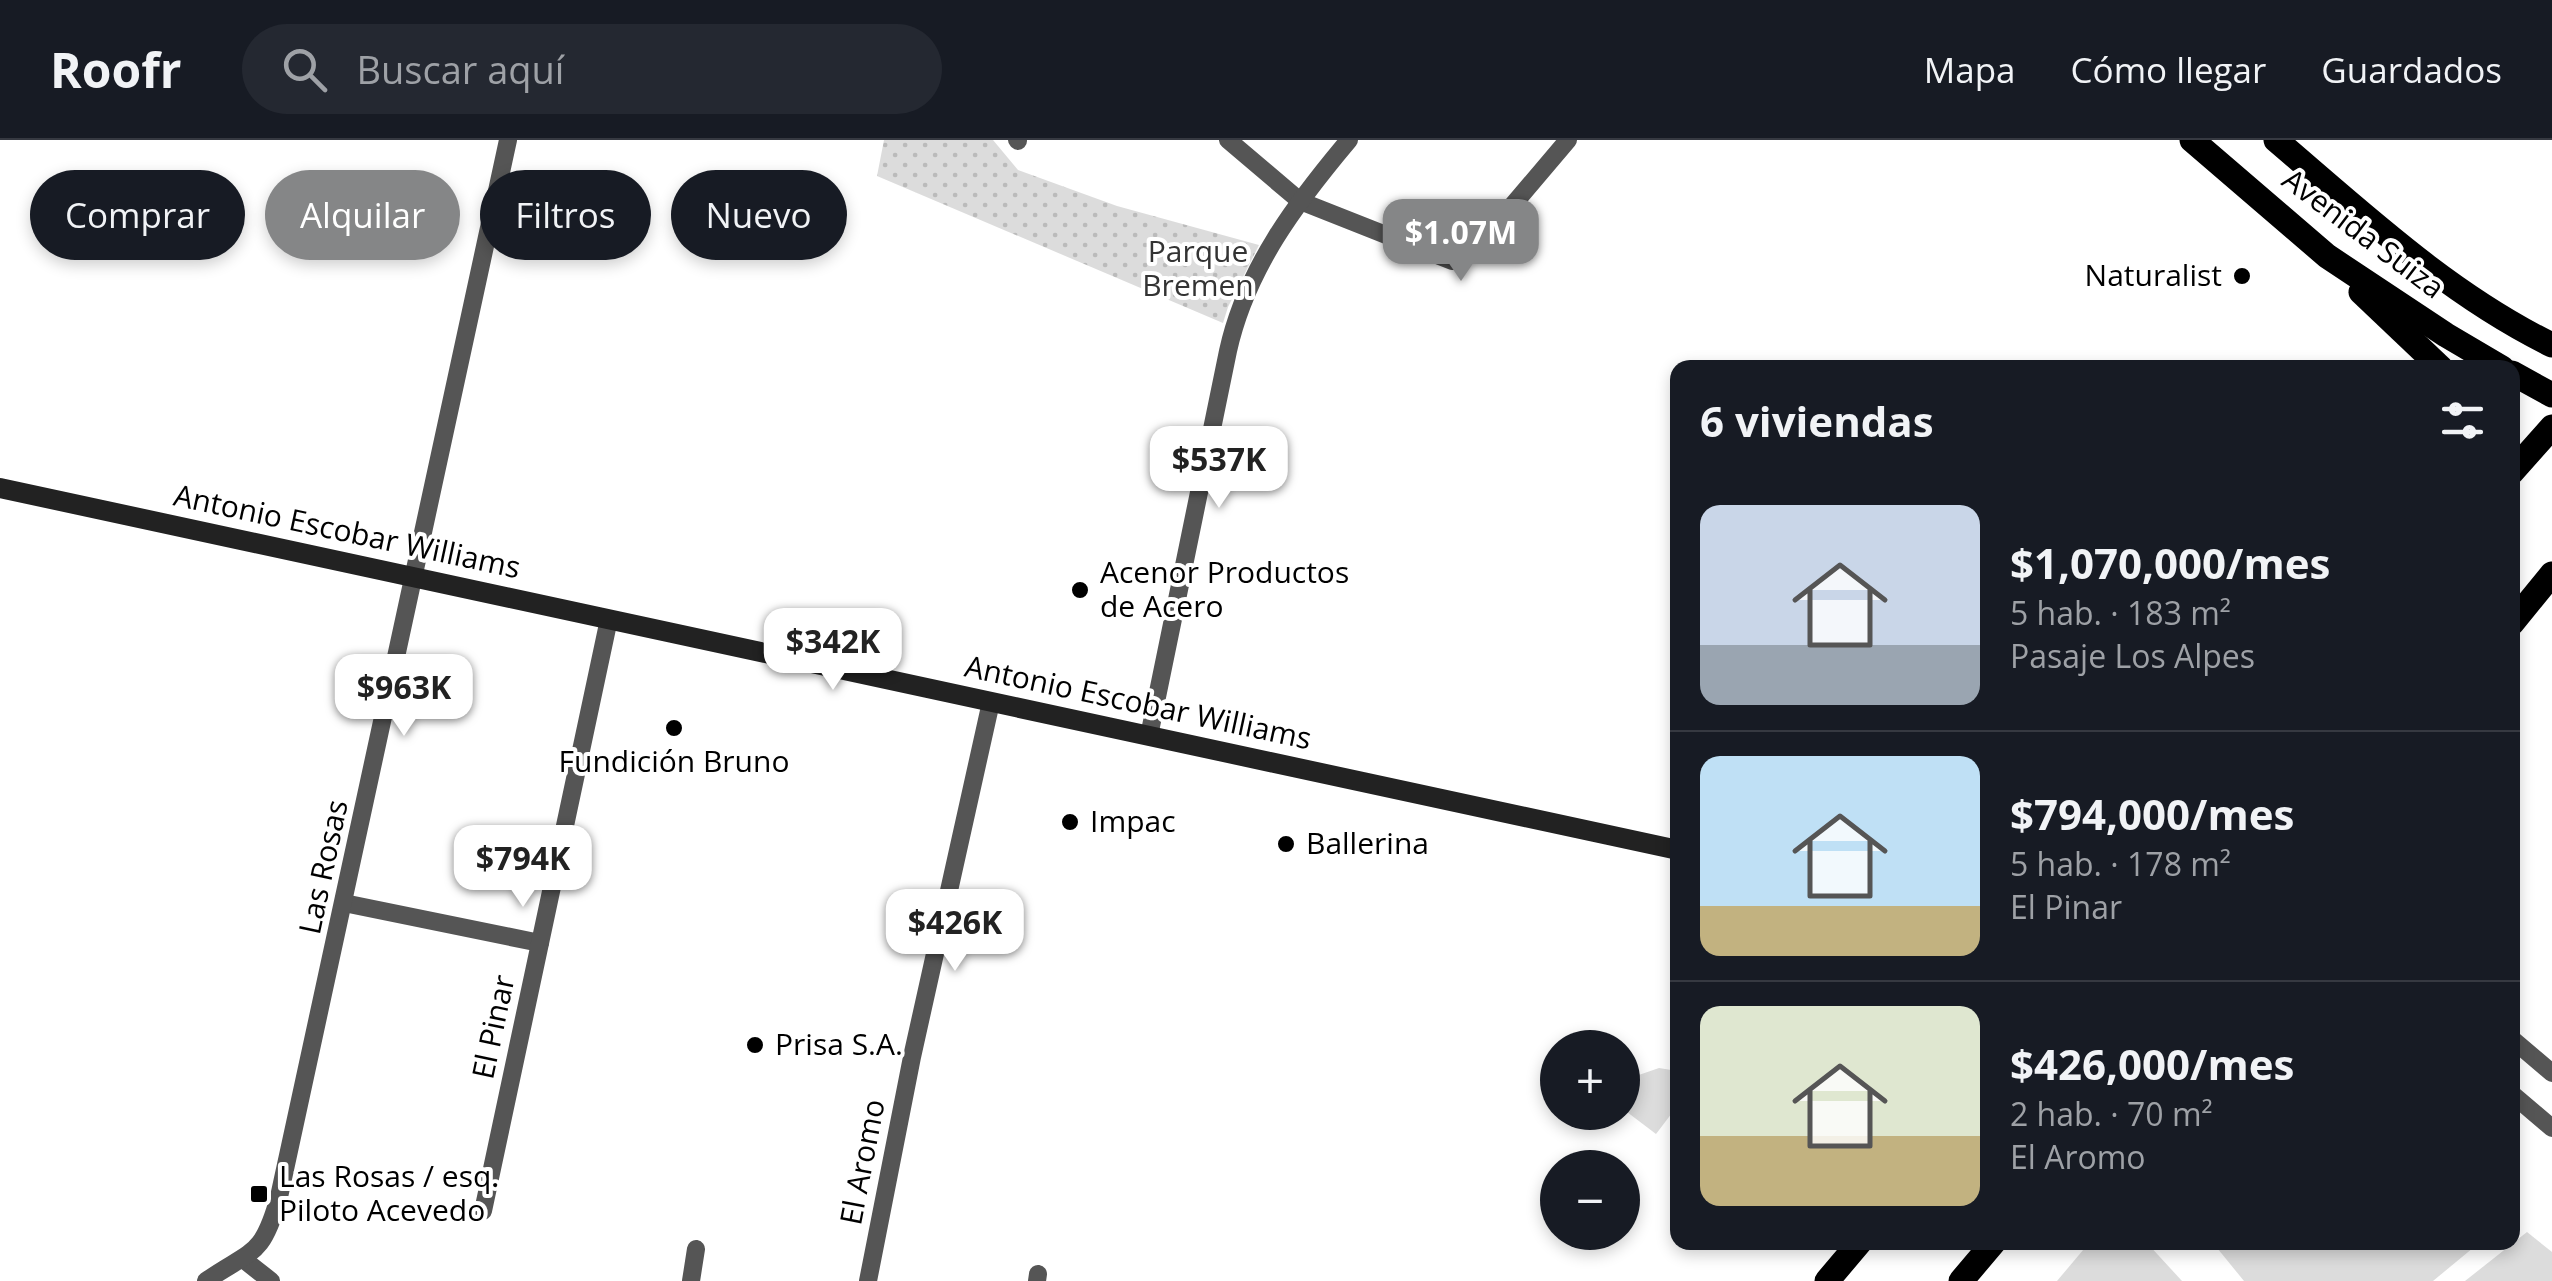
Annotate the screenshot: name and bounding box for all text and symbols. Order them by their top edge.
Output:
search box [242,24,942,114]
text: Roofr [50,37,182,102]
icon: search [277,42,332,97]
text: Buscar aquí [357,43,564,95]
text: Mapa [1924,46,2016,93]
text: Cómo llegar [2071,46,2266,93]
text: Guardados [2321,46,2502,93]
street label: Avenida Suiza [2275,158,2453,307]
chip: Comprar [30,170,245,260]
chip: Alquilar [265,170,460,260]
chip: Filtros [480,170,651,260]
chip: Nuevo [671,170,847,260]
pin: $1.07M [1380,199,1542,284]
text: $1.07M [1405,210,1517,253]
park label: Parque Bremen [1142,230,1254,305]
place label: Naturalist [2085,254,2222,295]
marker: Naturalist [2231,265,2253,287]
text: 6 viviendas [1700,392,1934,449]
icon: filters [2435,393,2490,448]
pin: $537K [1149,426,1289,511]
text: $537K [1172,437,1266,480]
street label: Antonio Escobar Williams [170,474,524,587]
text: $1,070,000/mes [2010,534,2330,591]
icon: home [1780,545,1900,665]
place label: Acenor Productos de Acero [1100,551,1349,626]
marker: Acenor Productos de Acero [1069,579,1091,601]
text: 5 hab. · 183 m² [2010,591,2231,634]
pin: $342K [763,608,903,693]
text: $342K [786,619,880,662]
text: Pasaje Los Alpes [2010,634,2255,677]
street label: Antonio Escobar Williams [961,645,1315,758]
pin: $963K [334,654,474,739]
text: $963K [357,665,451,708]
marker: Fundición Bruno [663,717,685,739]
place label: Fundición Bruno [559,740,789,781]
text: $794,000/mes [2010,785,2294,842]
street label: Las Rosas [288,796,357,938]
icon: home [1780,796,1900,916]
place label: Impac [1090,800,1176,841]
marker: Impac [1059,811,1081,833]
place label: Ballerina [1306,822,1429,863]
pin: $794K [453,825,593,910]
marker: Ballerina [1275,833,1297,855]
text: $794K [476,836,570,879]
text: 5 hab. · 178 m² [2010,842,2231,885]
text: El Pinar [2010,885,2122,928]
pin: $426K [885,889,1025,974]
text: $426K [908,900,1002,943]
street label: El Pinar [462,971,524,1082]
place label: Prisa S.A. [775,1023,903,1064]
map controls [1540,1030,1640,1250]
button: + [1540,1030,1640,1130]
marker: Prisa S.A. [744,1034,766,1056]
text: $426,000/mes [2010,1035,2294,1092]
icon: home [1780,1046,1900,1166]
text: 2 hab. · 70 m² [2010,1092,2213,1135]
street label: El Aromo [829,1095,894,1228]
text: El Aromo [2010,1135,2146,1178]
button: − [1540,1150,1640,1250]
place label: Las Rosas / esq. Piloto Acevedo [279,1155,499,1230]
marker: Las Rosas / esq. Piloto Acevedo [248,1183,270,1205]

